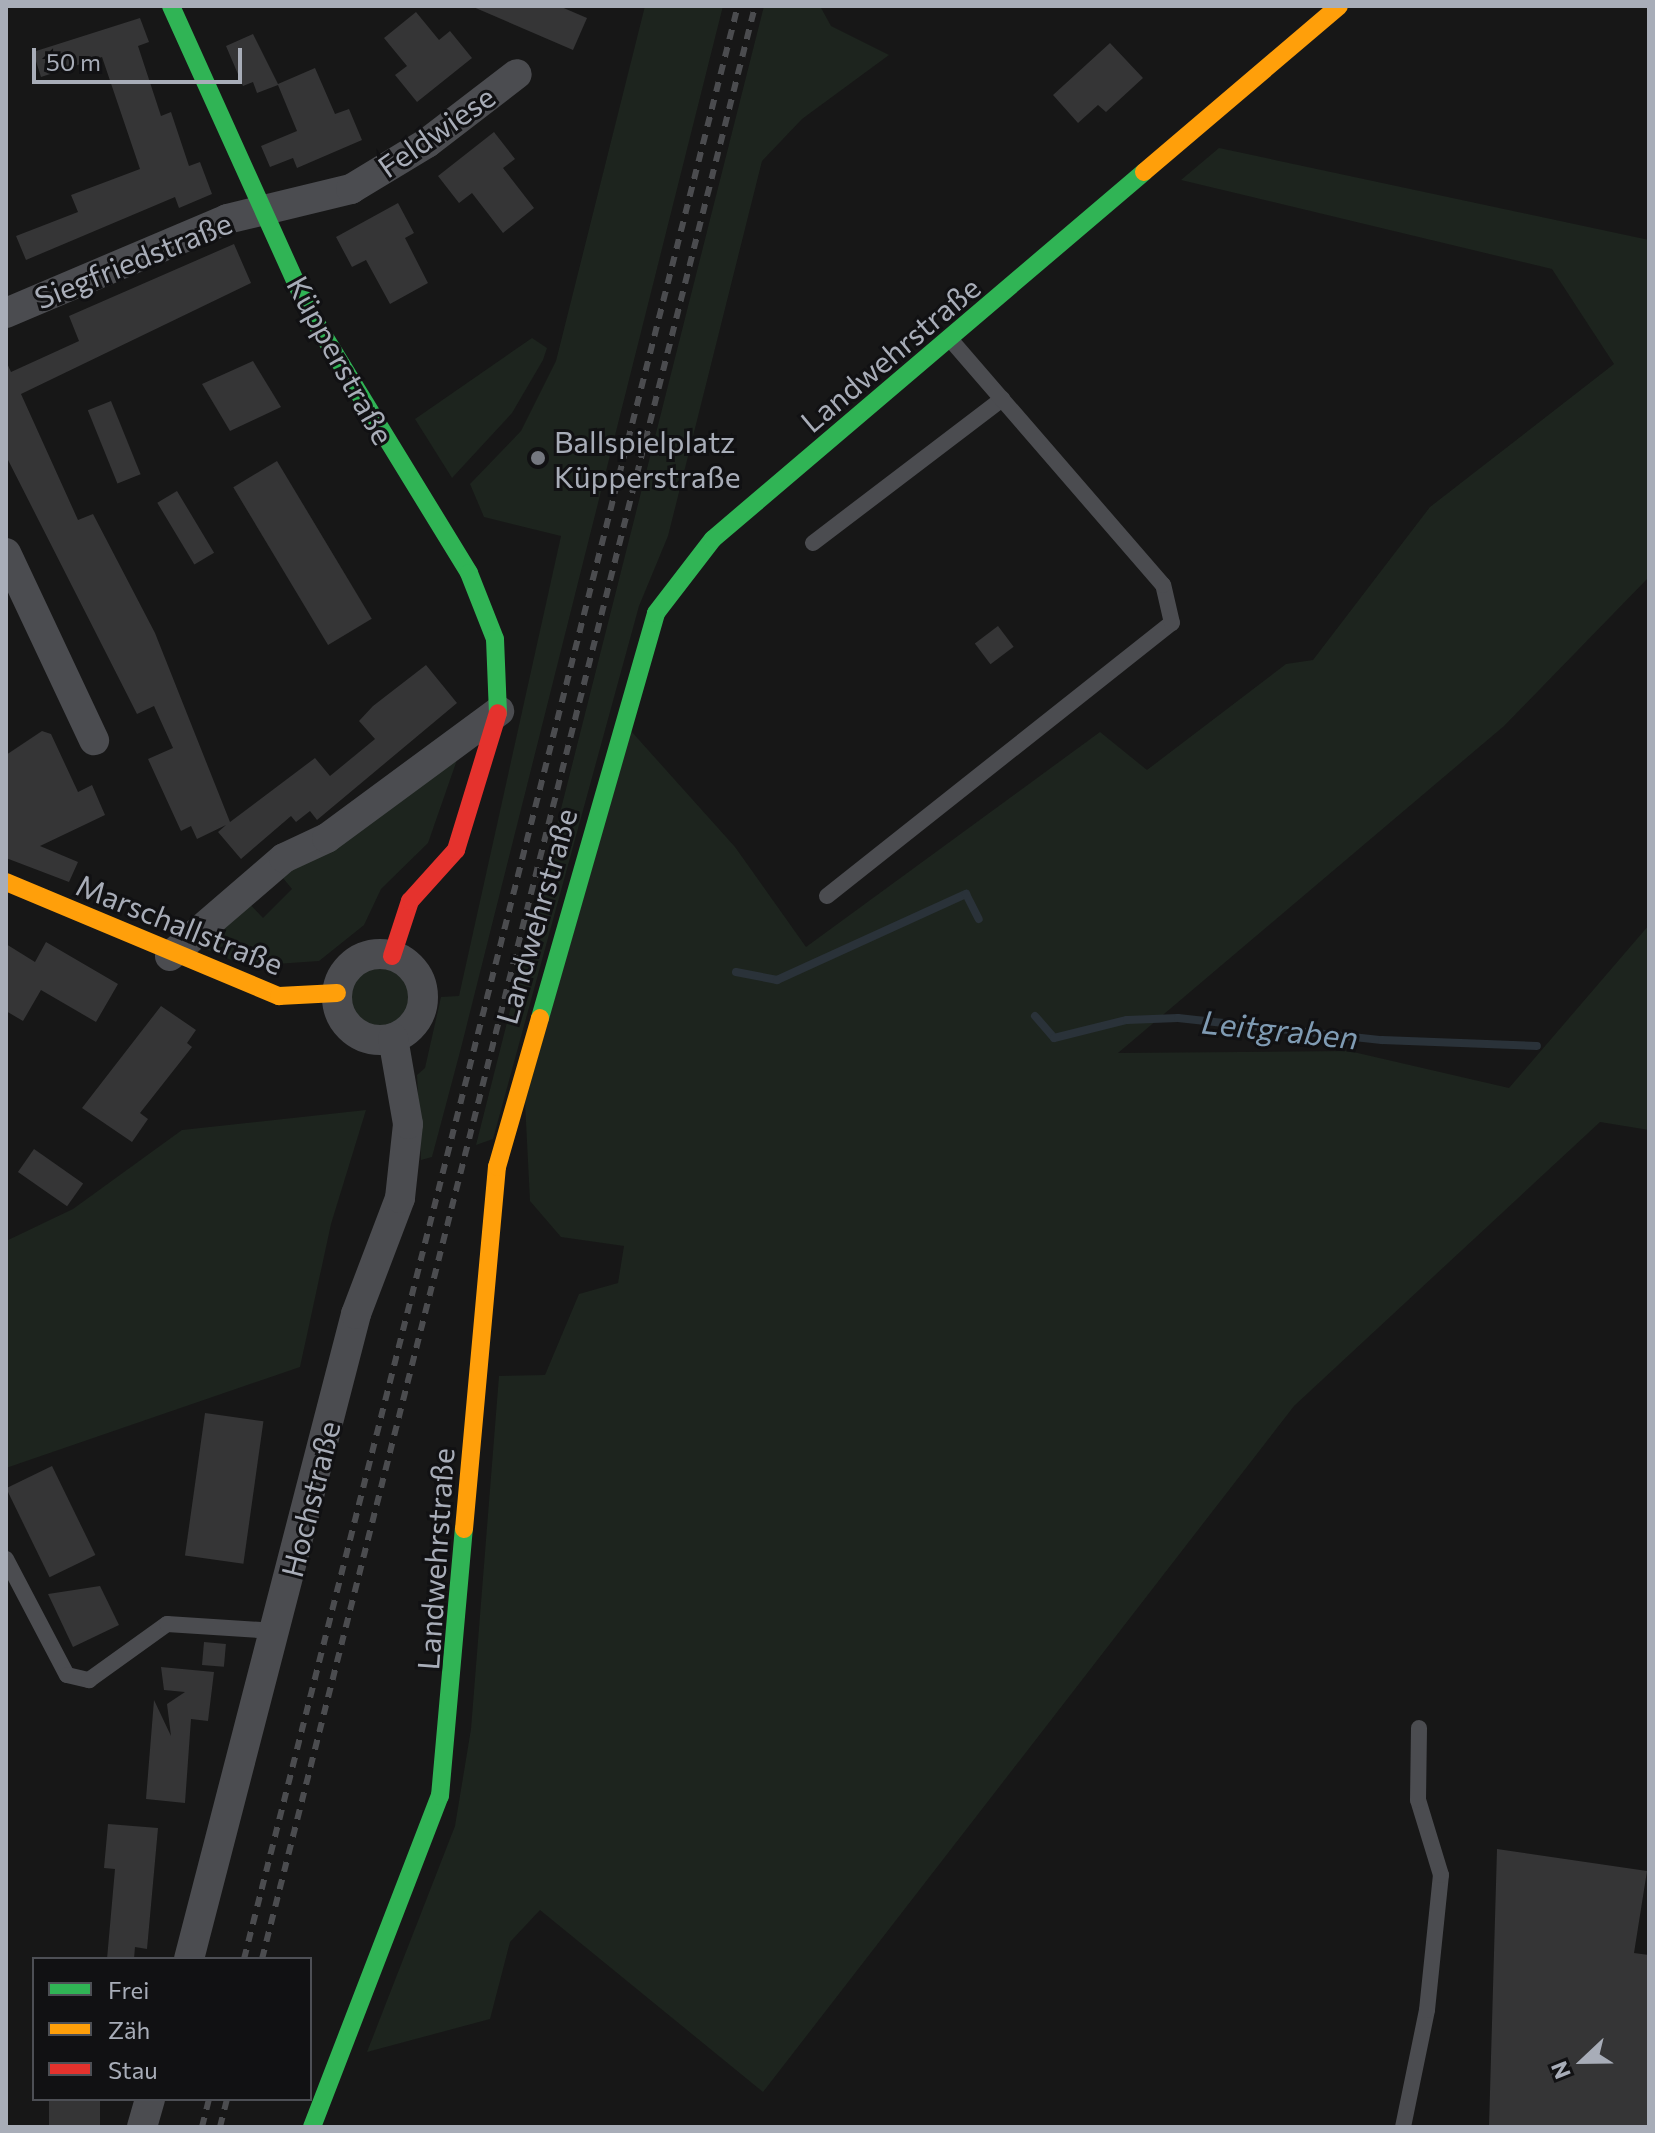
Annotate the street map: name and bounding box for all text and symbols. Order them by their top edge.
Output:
scale bar [36,32,246,82]
text: 50 m [46,47,101,76]
street label: Feldwiese [371,78,501,184]
street label: Siegfriedstraße [29,204,237,316]
street label: Landwehrstraße [793,269,987,439]
street label: Küpperstraße [280,270,402,450]
place label: Ballspielplatz Küpperstraße [554,423,741,494]
marker: Ballspielplatz Küpperstraße [529,449,547,467]
street label: Landwehrstraße [488,804,584,1028]
street label: Marschallstraße [72,866,288,982]
water label: Leitgraben [1200,1002,1360,1056]
street label: Hochstraße [273,1417,347,1581]
street label: Landwehrstraße [409,1447,461,1671]
legend [32,1957,312,2101]
text: Frei [108,1975,149,2004]
text: Zäh [108,2015,150,2044]
north arrow [1543,2021,1623,2101]
text: Stau [108,2055,158,2084]
text: N [1545,2057,1576,2083]

